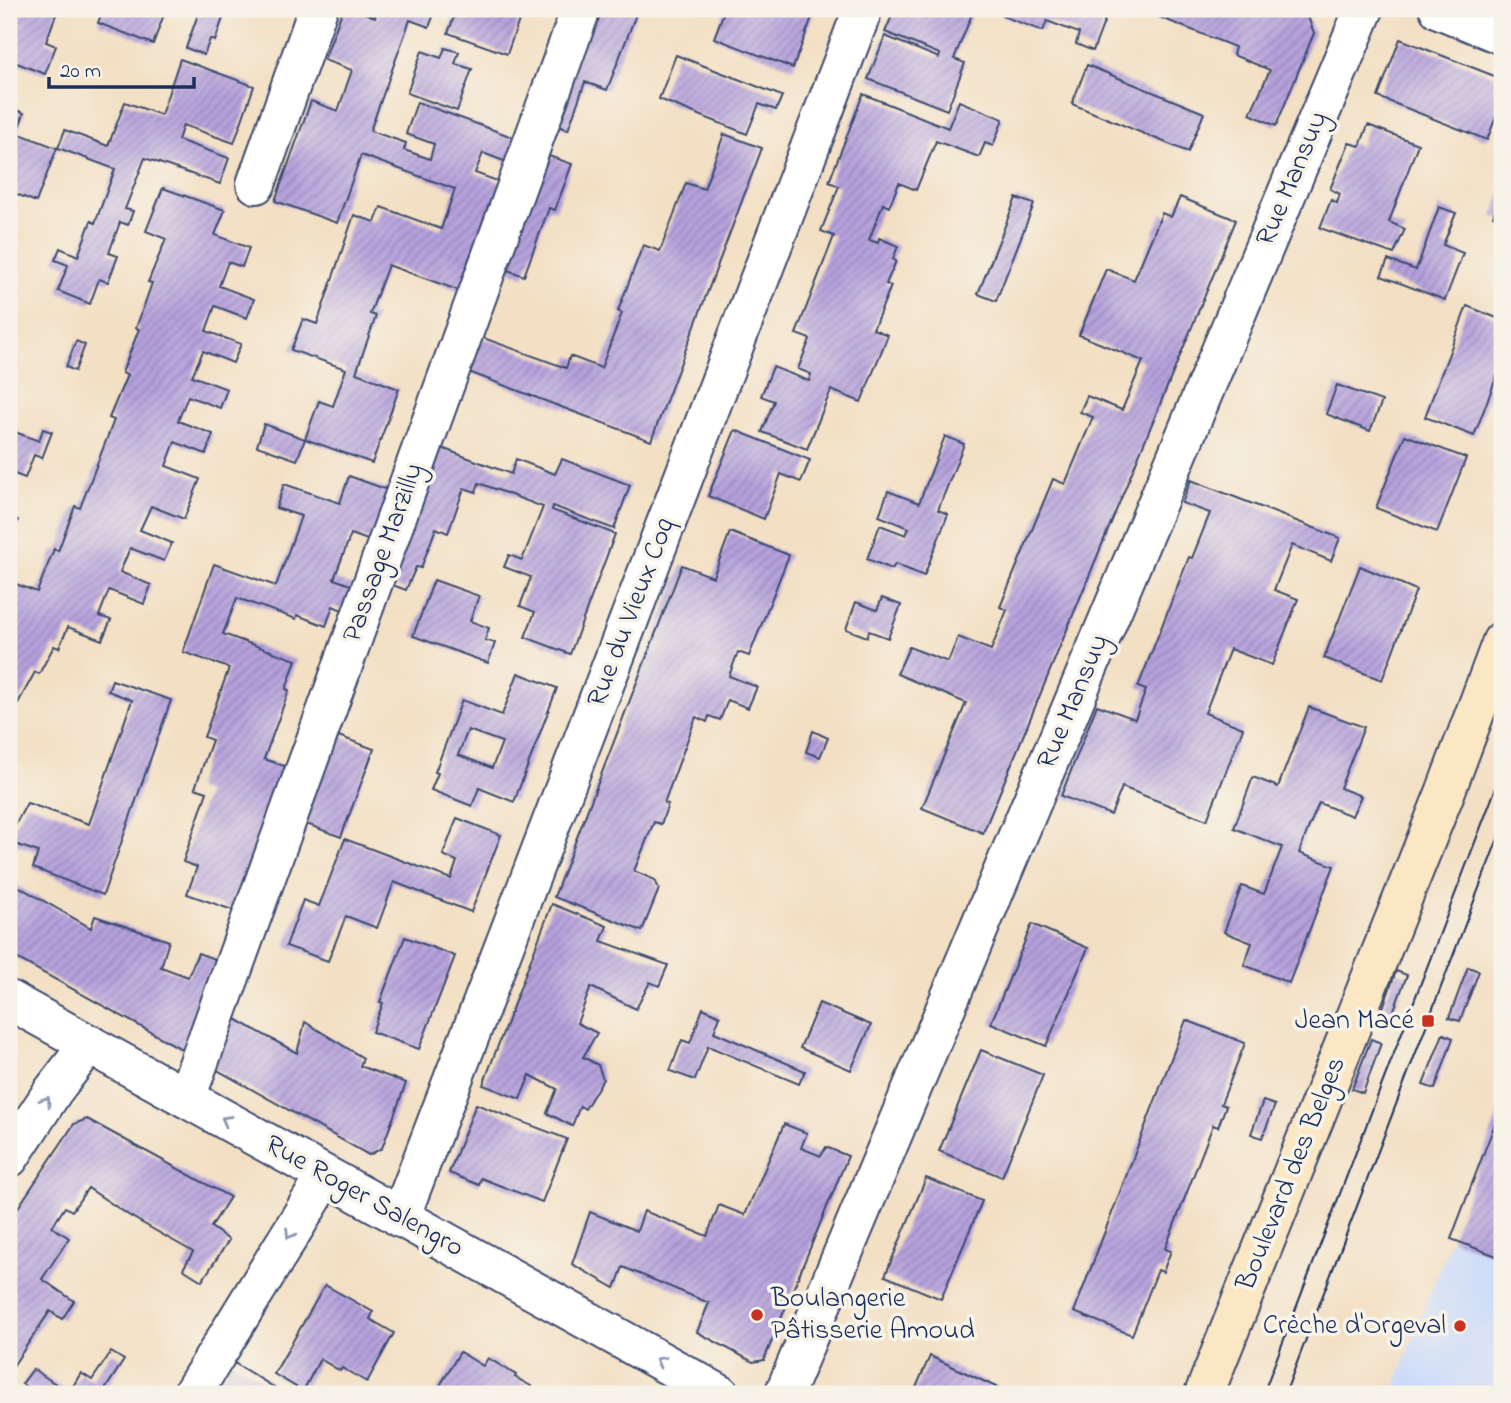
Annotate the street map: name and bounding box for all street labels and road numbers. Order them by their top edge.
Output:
street label: Rue Mansuy [1246,105,1340,253]
street label: Passage Marzilly [333,458,435,648]
street label: Rue du Vieux Coq [577,513,687,713]
street label: Rue Mansuy [1027,628,1121,776]
street label: Boulevard des Belges [1226,1051,1358,1298]
street label: Rue Roger Salengro [257,1125,471,1269]

